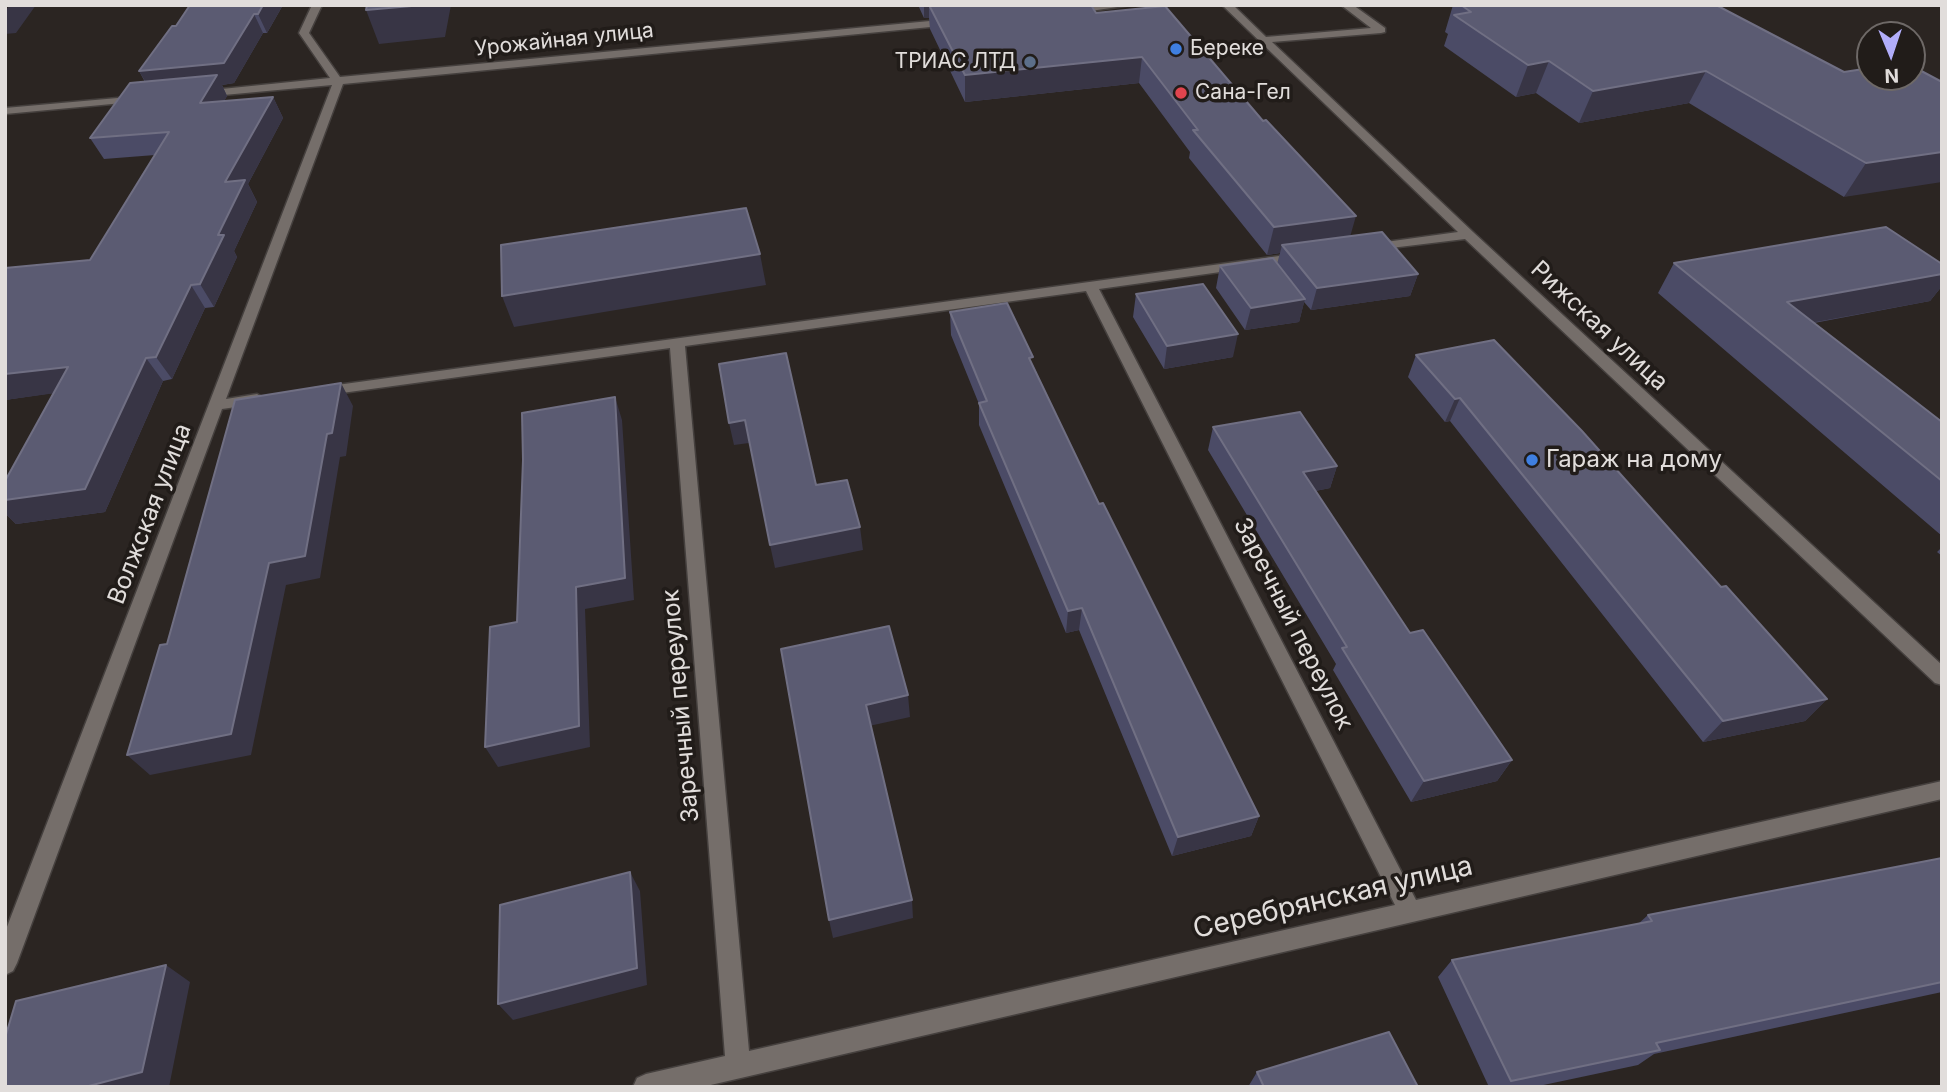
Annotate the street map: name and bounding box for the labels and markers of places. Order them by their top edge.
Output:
place label: Береке [1190,36,1264,62]
marker: Береке [1168,41,1184,57]
place label: ТРИАС ЛТД [895,49,1016,75]
marker: ТРИАС ЛТД [1022,54,1038,70]
place label: Сана-Гел [1195,80,1291,106]
marker: Сана-Гел [1173,85,1189,101]
place label: Гараж на дому [1546,446,1722,474]
marker: Гараж на дому [1524,452,1540,468]

